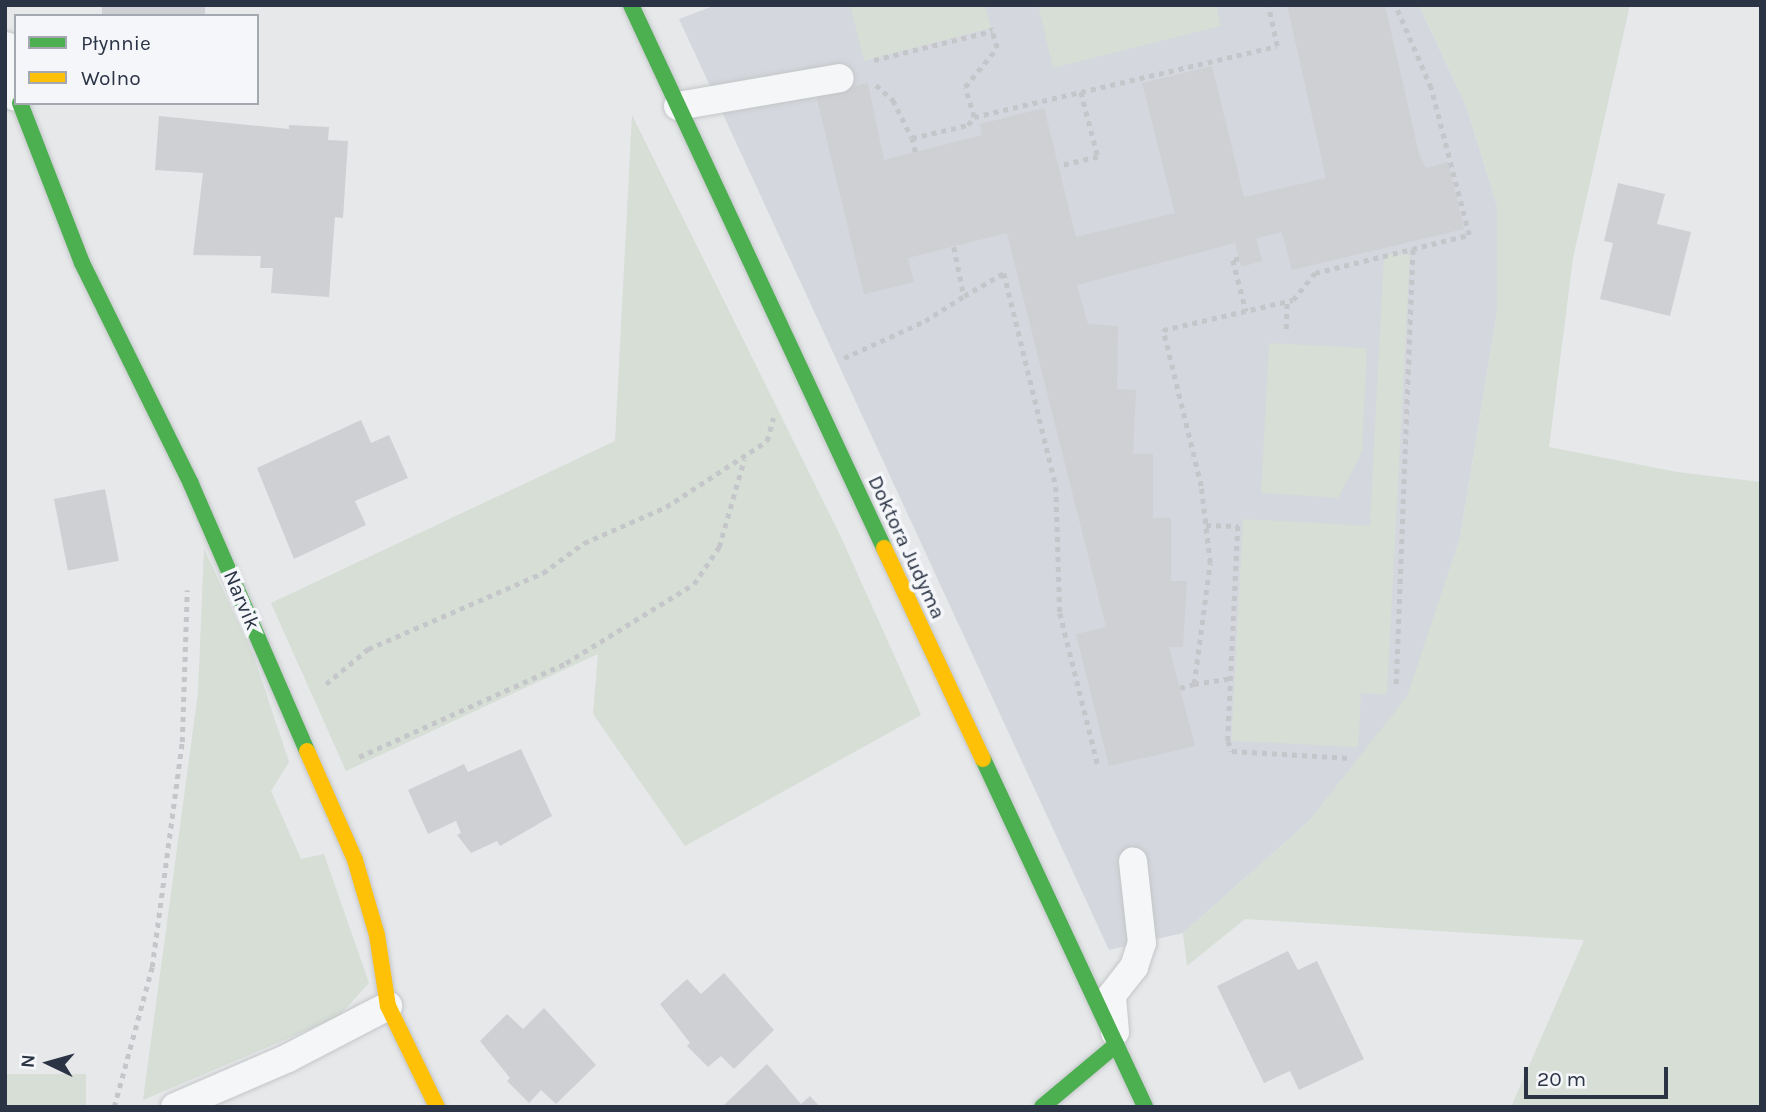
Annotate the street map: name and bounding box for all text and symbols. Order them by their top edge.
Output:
legend [14,14,259,105]
text: Płynnie [81,31,151,55]
text: Wolno [81,66,141,90]
street label: Doktora Judyma [863,471,951,623]
street label: Narvik [218,566,266,634]
north arrow [14,1028,84,1098]
scale bar [1528,1052,1672,1096]
text: N [17,1053,40,1069]
text: 20 m [1537,1067,1586,1091]

